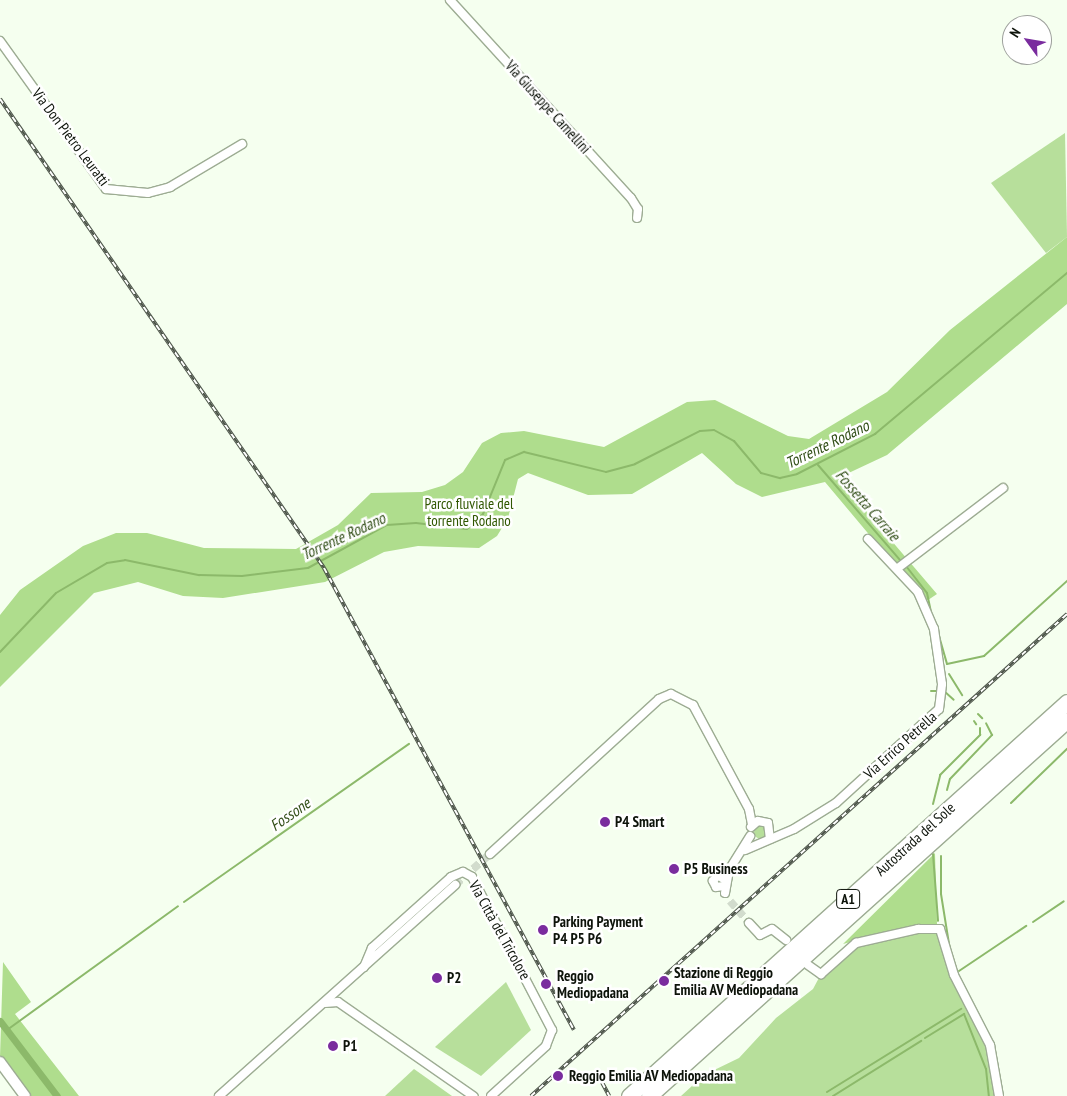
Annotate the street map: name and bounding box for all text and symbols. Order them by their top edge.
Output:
north arrow [1002,15,1052,65]
text: N [1005,25,1025,41]
street label: Via Giuseppe Camellini [502,57,594,157]
street label: Via Don Pietro Leuratti [28,85,114,189]
water label: Torrente Rodano [782,416,872,472]
water label: Fossetta Carraie [832,465,904,545]
park label: Parco fluviale del torrente Rodano [425,494,513,529]
water label: Torrente Rodano [298,508,388,564]
street label: Via Errico Petrella [860,708,940,782]
water label: Fossone [266,793,314,835]
street label: Autostrada del Sole [871,799,959,879]
place label: P4 Smart [615,813,664,831]
marker: P4 Smart [599,816,611,828]
place label: P5 Business [684,860,748,878]
marker: P5 Business [668,863,680,875]
street label: Via Città del Tricolore [465,877,535,983]
road number: A1 [836,888,860,911]
place label: Parking Payment P4 P5 P6 [553,912,643,947]
marker: Parking Payment P4 P5 P6 [537,924,549,936]
place label: Stazione di Reggio Emilia AV Mediopadana [674,963,799,998]
place label: Reggio Mediopadana [557,966,629,1001]
place label: P2 [447,969,461,987]
marker: P2 [431,972,443,984]
marker: Stazione di Reggio Emilia AV Mediopadana [658,975,670,987]
marker: Reggio Mediopadana [539,977,553,991]
place label: P1 [343,1037,357,1055]
marker: P1 [327,1040,339,1052]
place label: Reggio Emilia AV Mediopadana [569,1067,734,1085]
marker: Reggio Emilia AV Mediopadana [551,1069,565,1083]

